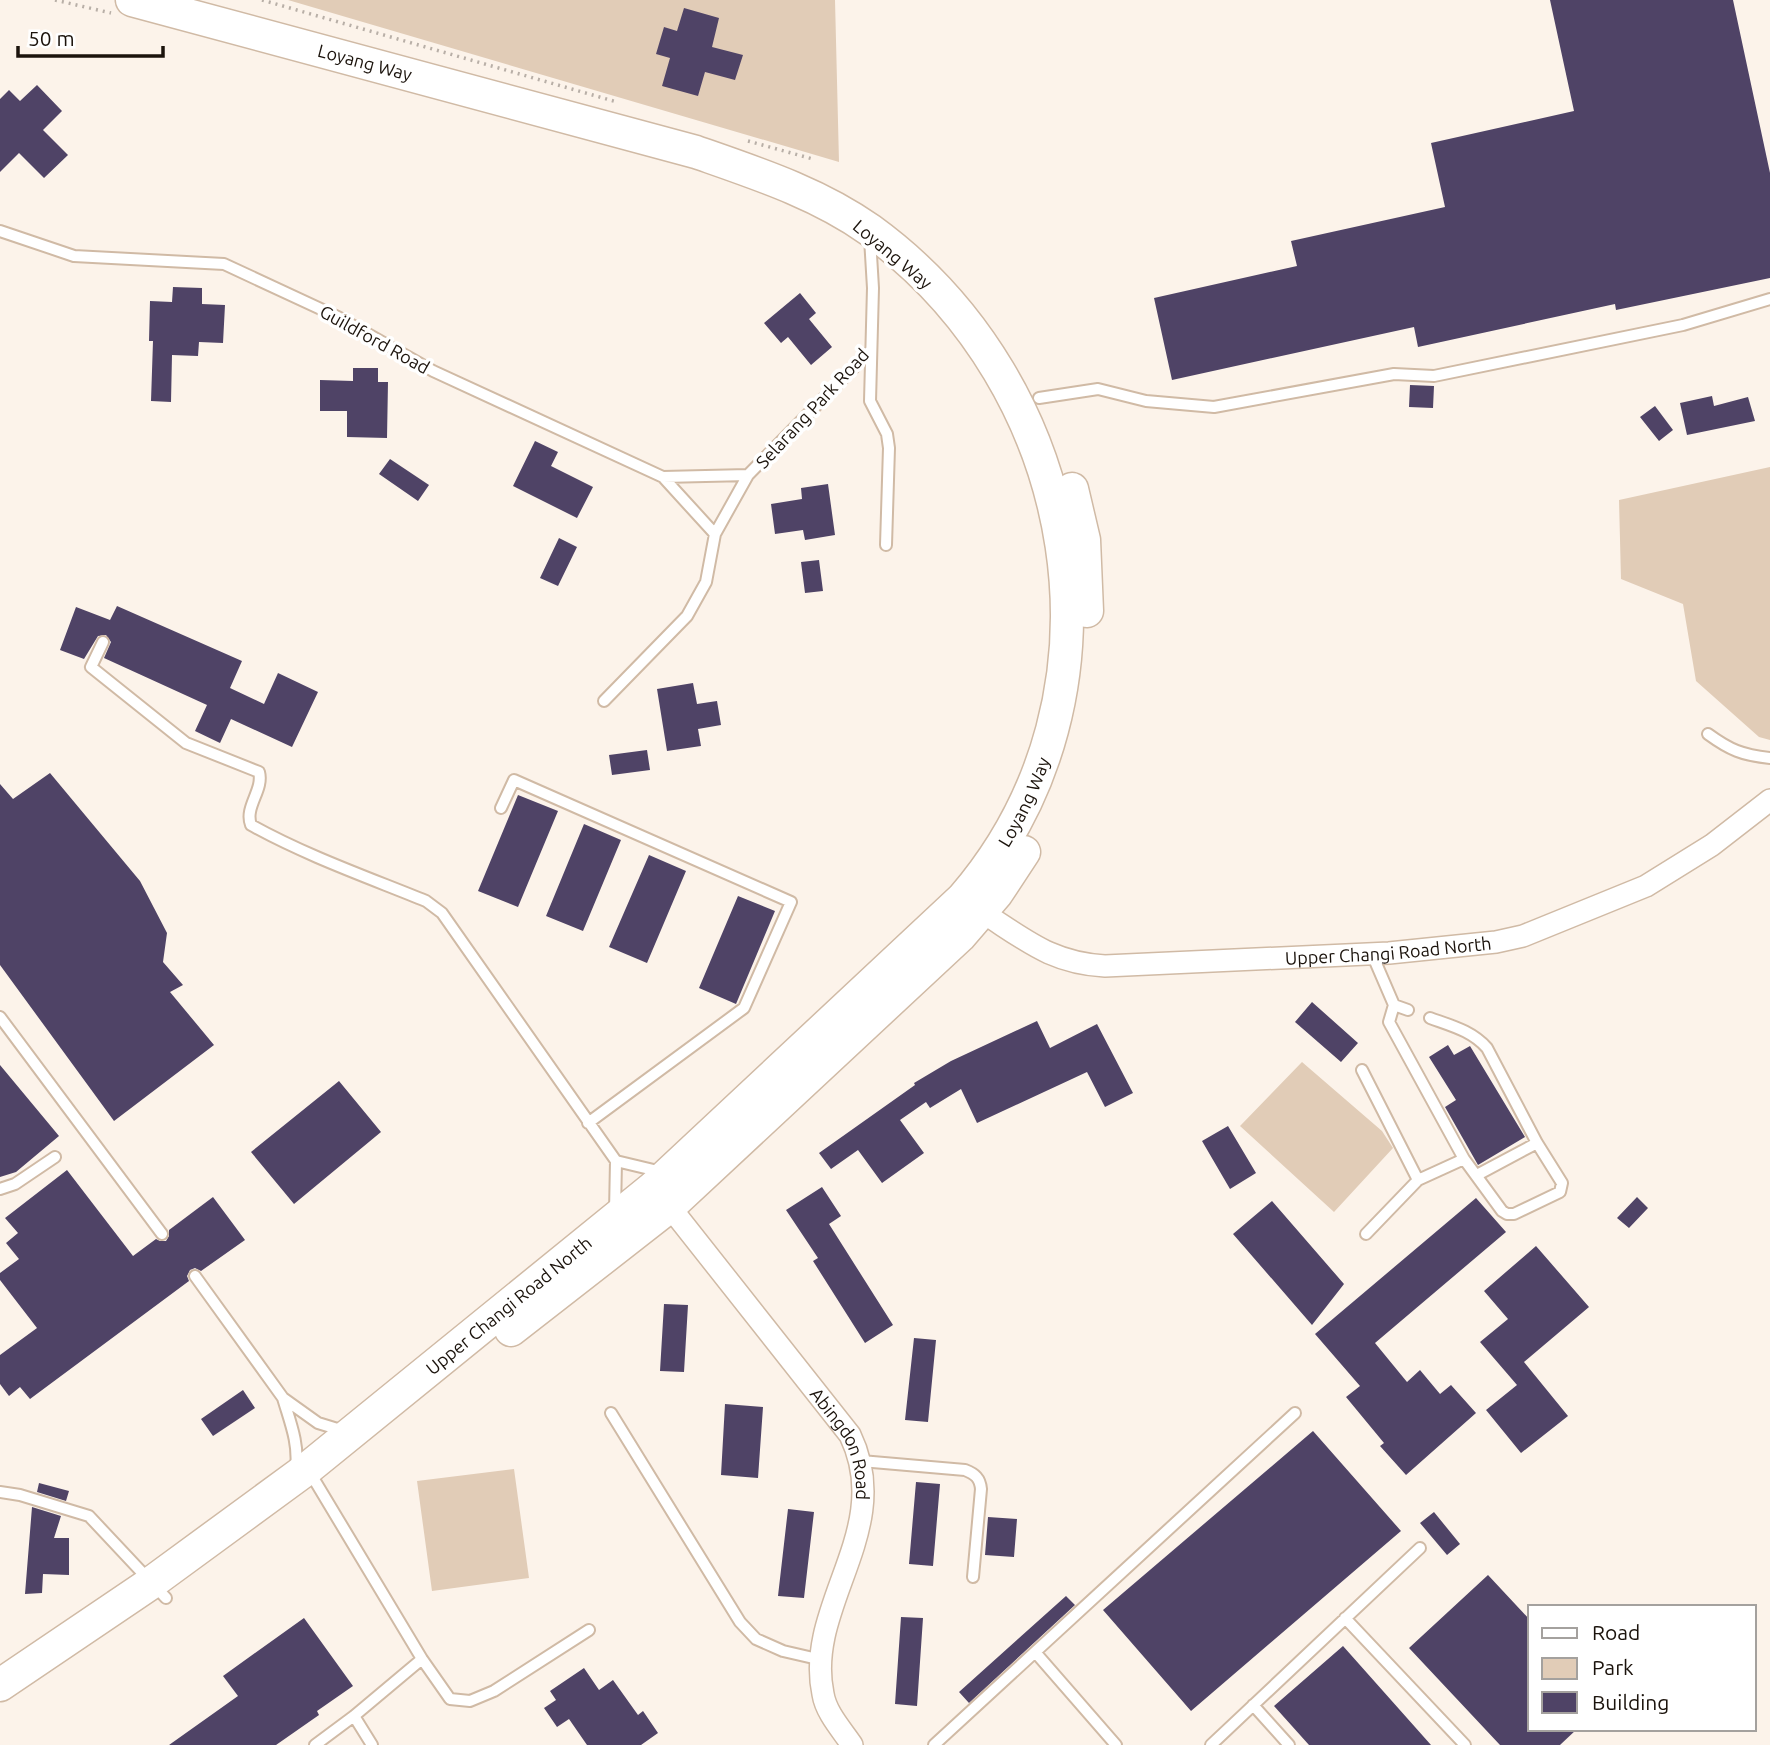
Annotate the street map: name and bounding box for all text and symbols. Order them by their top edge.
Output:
scale bar [18,14,163,58]
text: 50 m [28,26,75,50]
street label: Loyang Way [316,40,415,84]
street label: Loyang Way [850,215,937,293]
street label: Guildford Road [317,301,433,377]
street label: Selarang Park Road [752,344,872,472]
street label: Loyang Way [994,754,1053,850]
street label: Upper Changi Road North [1284,933,1492,968]
street label: Upper Changi Road North [422,1232,595,1378]
street label: Abingdon Road [807,1384,873,1500]
legend [1528,1605,1756,1731]
text: Road [1592,1620,1640,1644]
text: Park [1592,1655,1634,1679]
text: Building [1592,1690,1669,1714]

